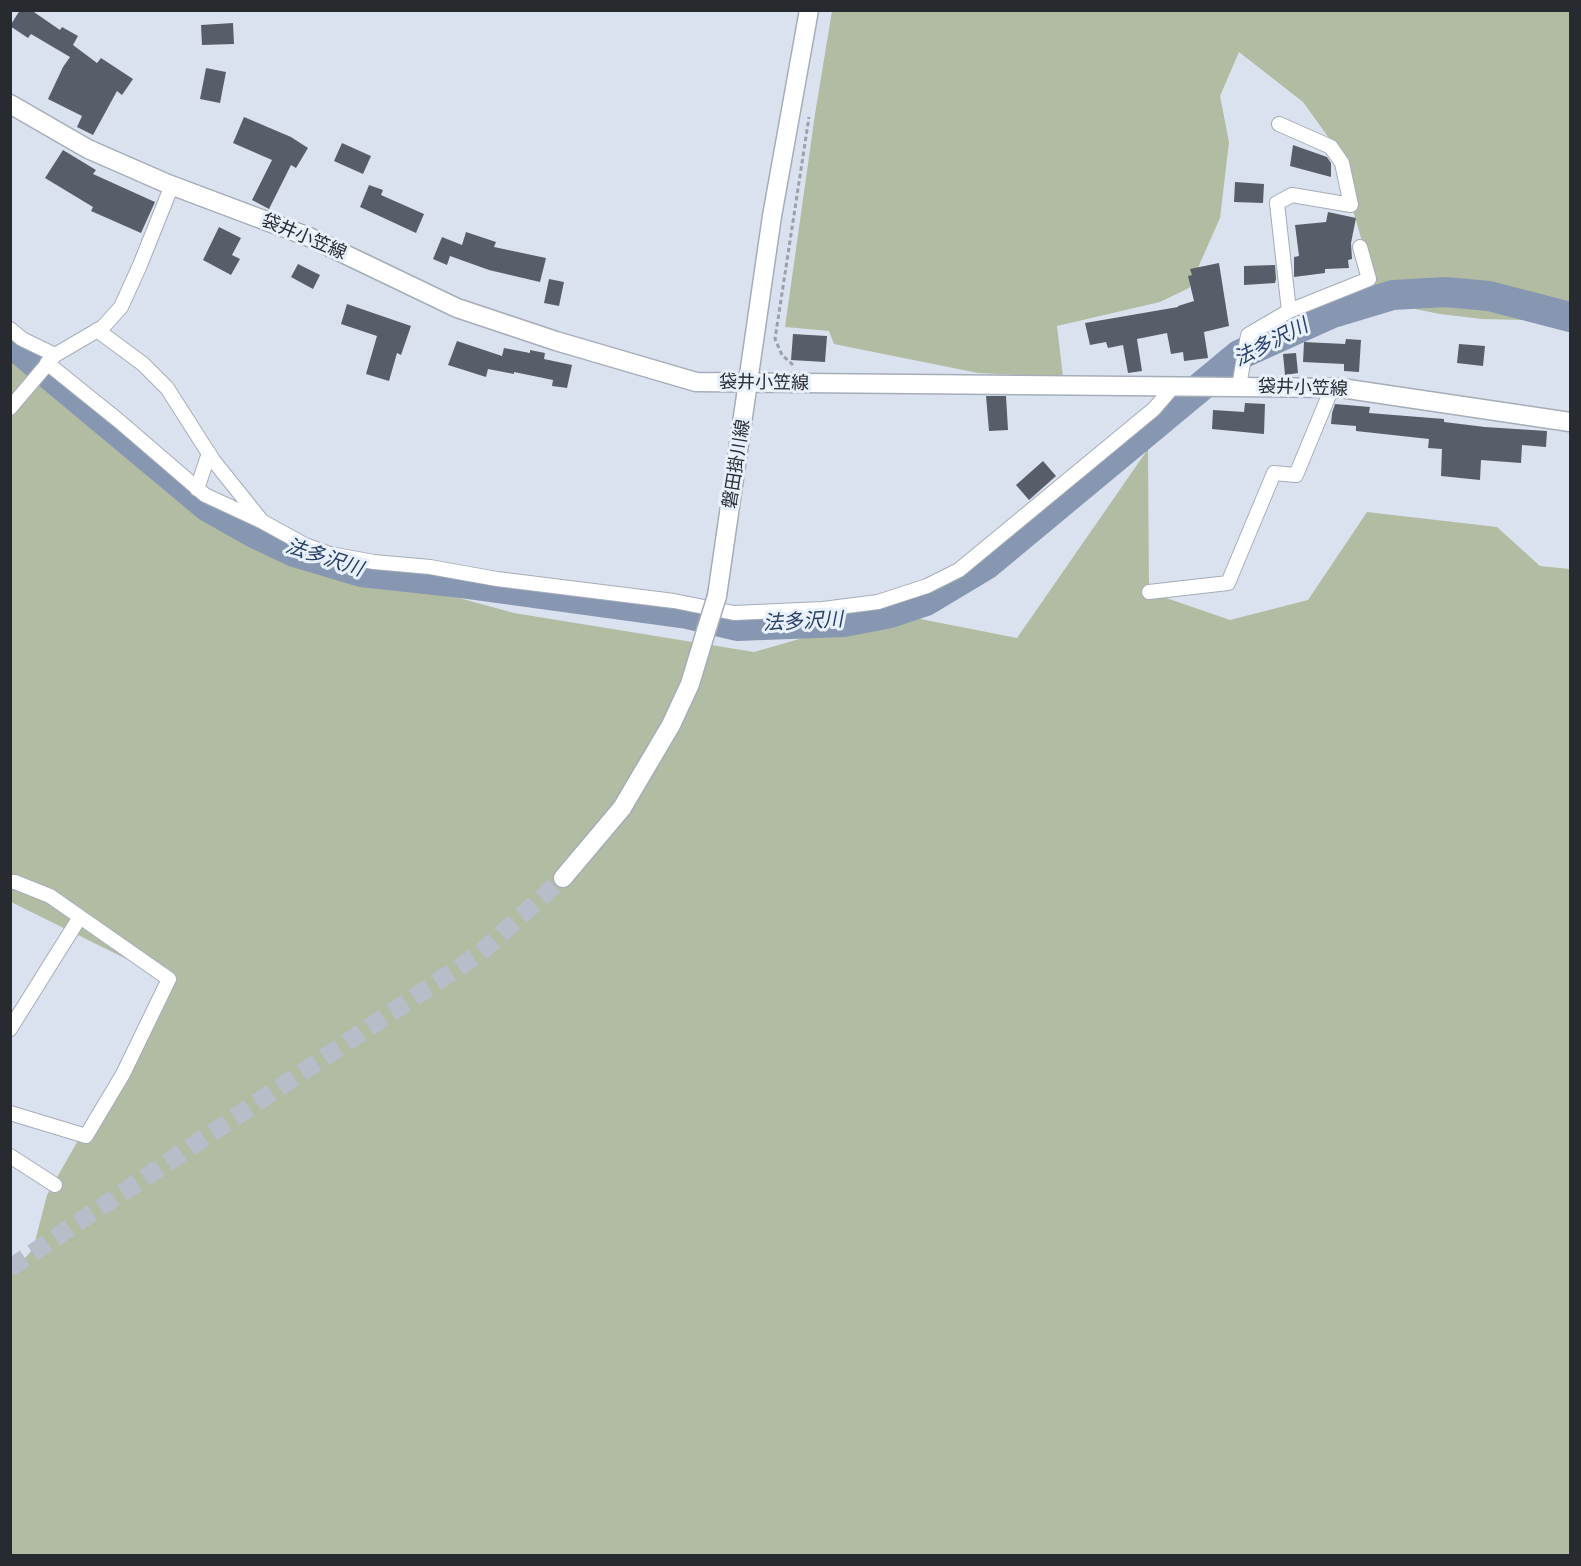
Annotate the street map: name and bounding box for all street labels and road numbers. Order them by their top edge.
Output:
street label: 袋井小笠線 [258,209,350,265]
street label: 袋井小笠線 [719,371,809,395]
street label: 袋井小笠線 [1258,376,1348,400]
street label: 磐田掛川線 [719,418,755,510]

